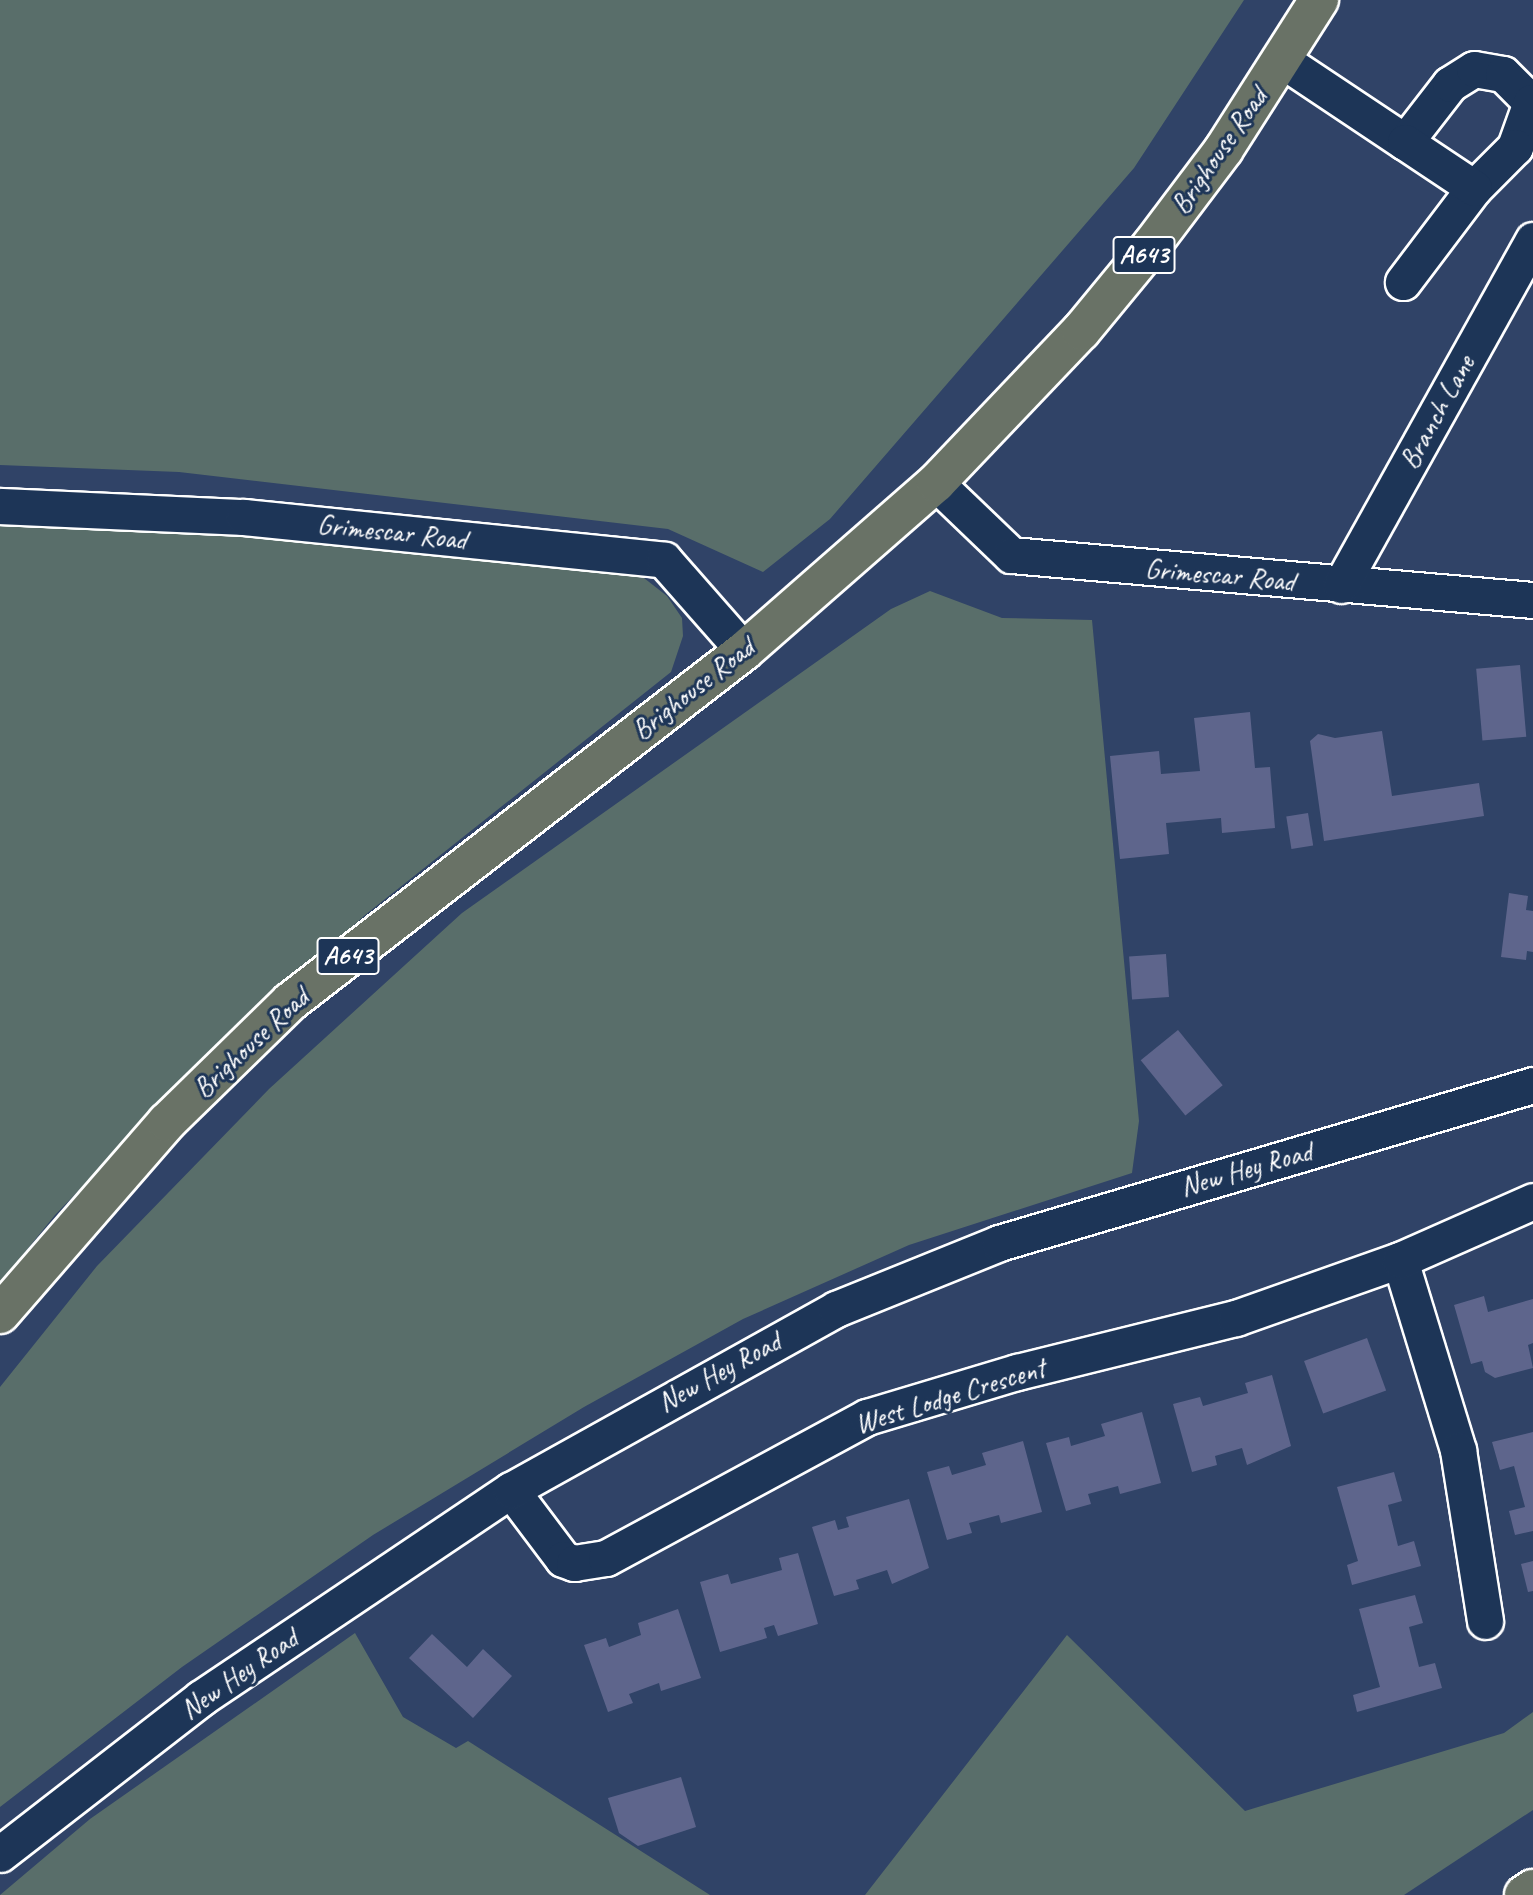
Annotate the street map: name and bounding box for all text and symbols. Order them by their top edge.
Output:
street label: Brighouse Road [1164,82,1274,220]
road number: A643 [1112,232,1176,278]
street label: Branch Lane [1392,349,1482,475]
street label: Grimescar Road [316,507,468,557]
street label: Grimescar Road [1144,552,1296,598]
street label: Brighouse Road [625,631,761,747]
road number: A643 [316,934,380,979]
street label: Brighouse Road [186,981,316,1105]
street label: New Hey Road [1176,1134,1316,1204]
street label: New Hey Road [652,1324,786,1420]
street label: West Lodge Crescent [851,1351,1049,1441]
street label: New Hey Road [174,1621,304,1727]

